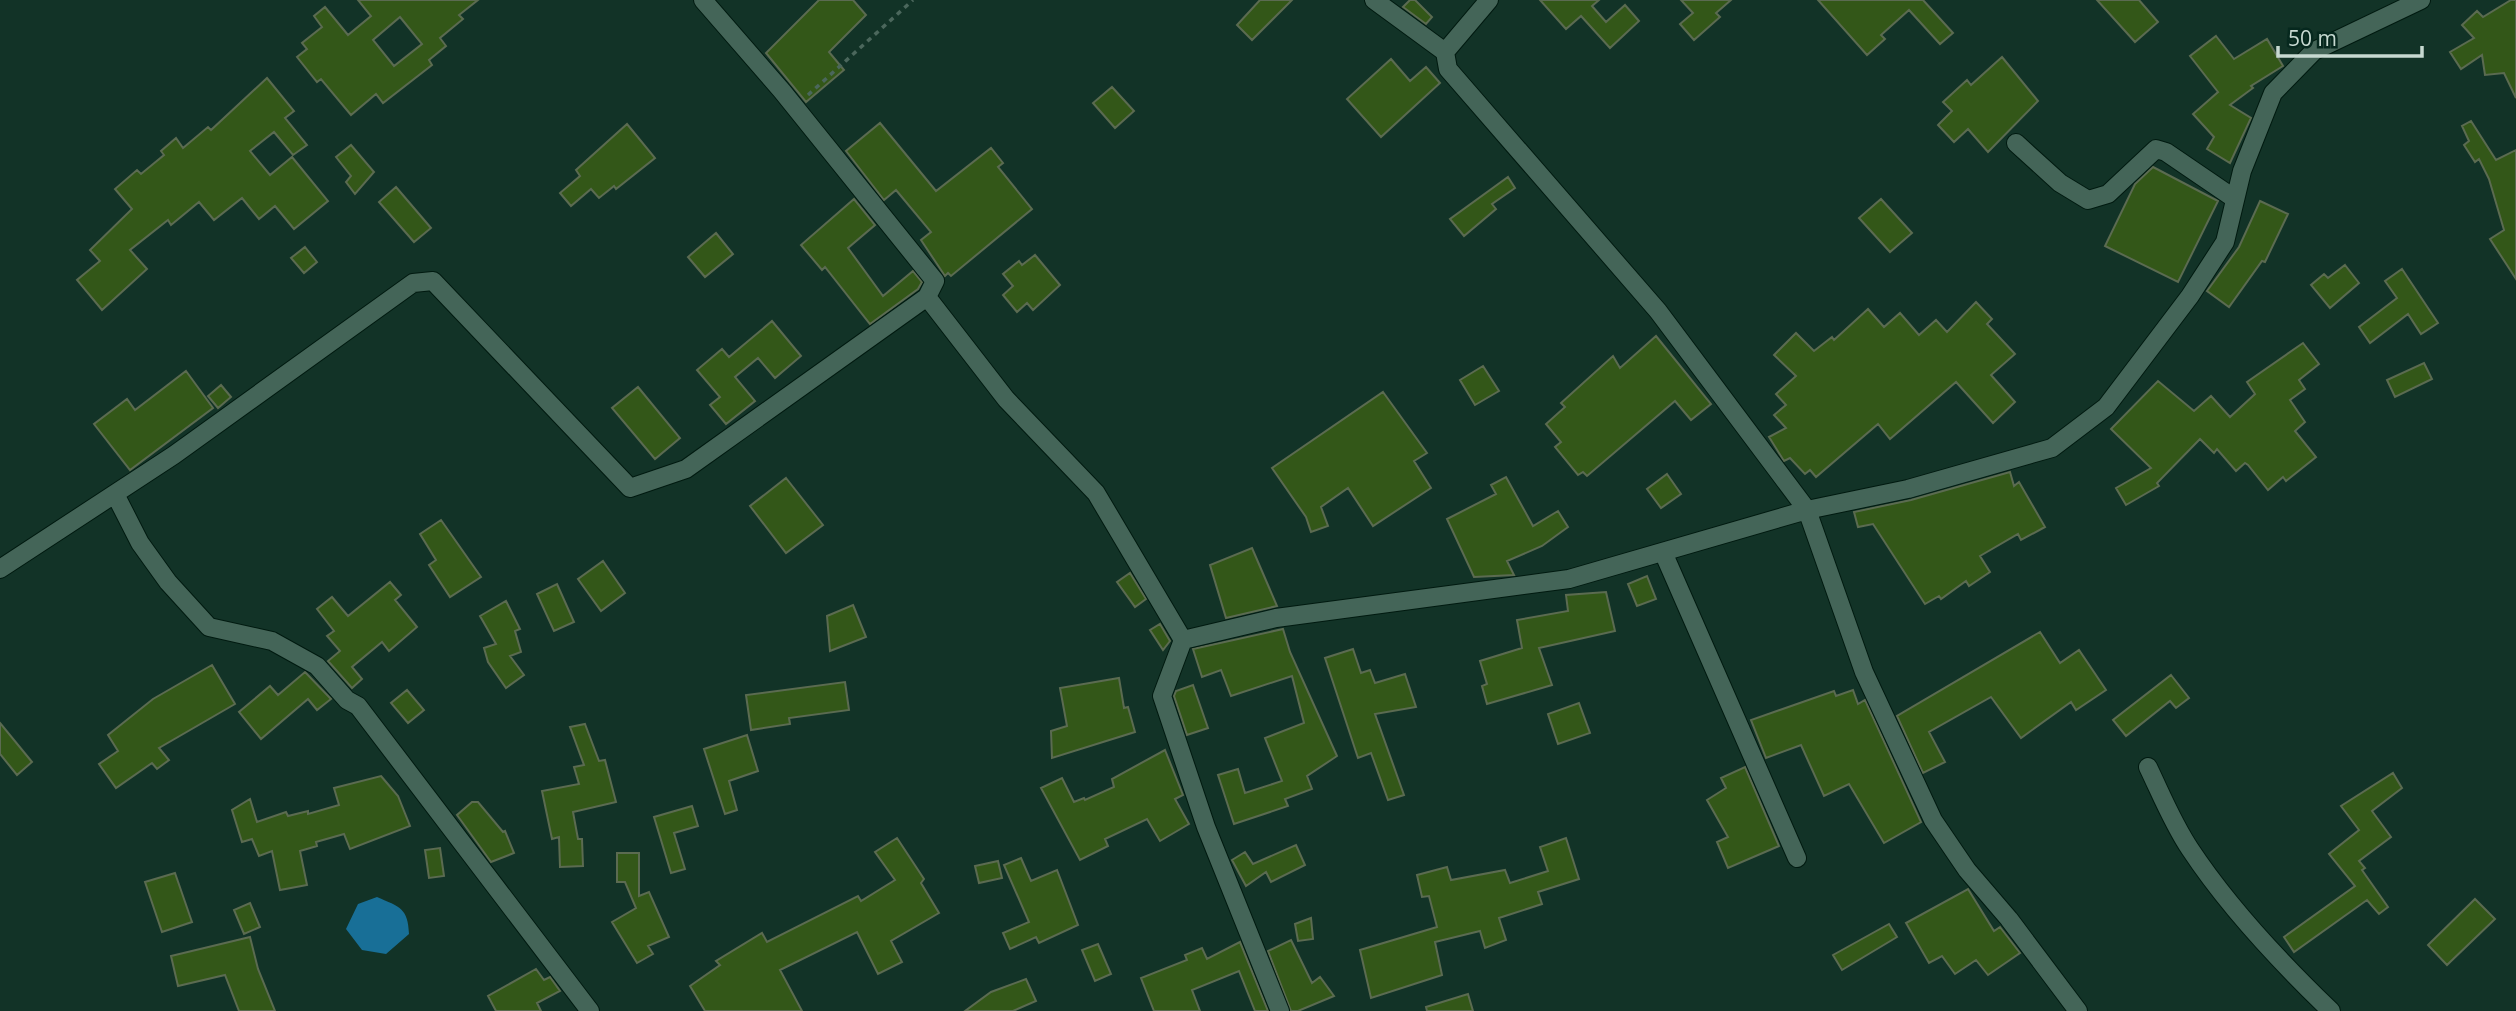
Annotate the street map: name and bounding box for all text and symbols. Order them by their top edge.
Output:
scale bar [2278,14,2422,58]
text: 50 m [2288,24,2337,52]

